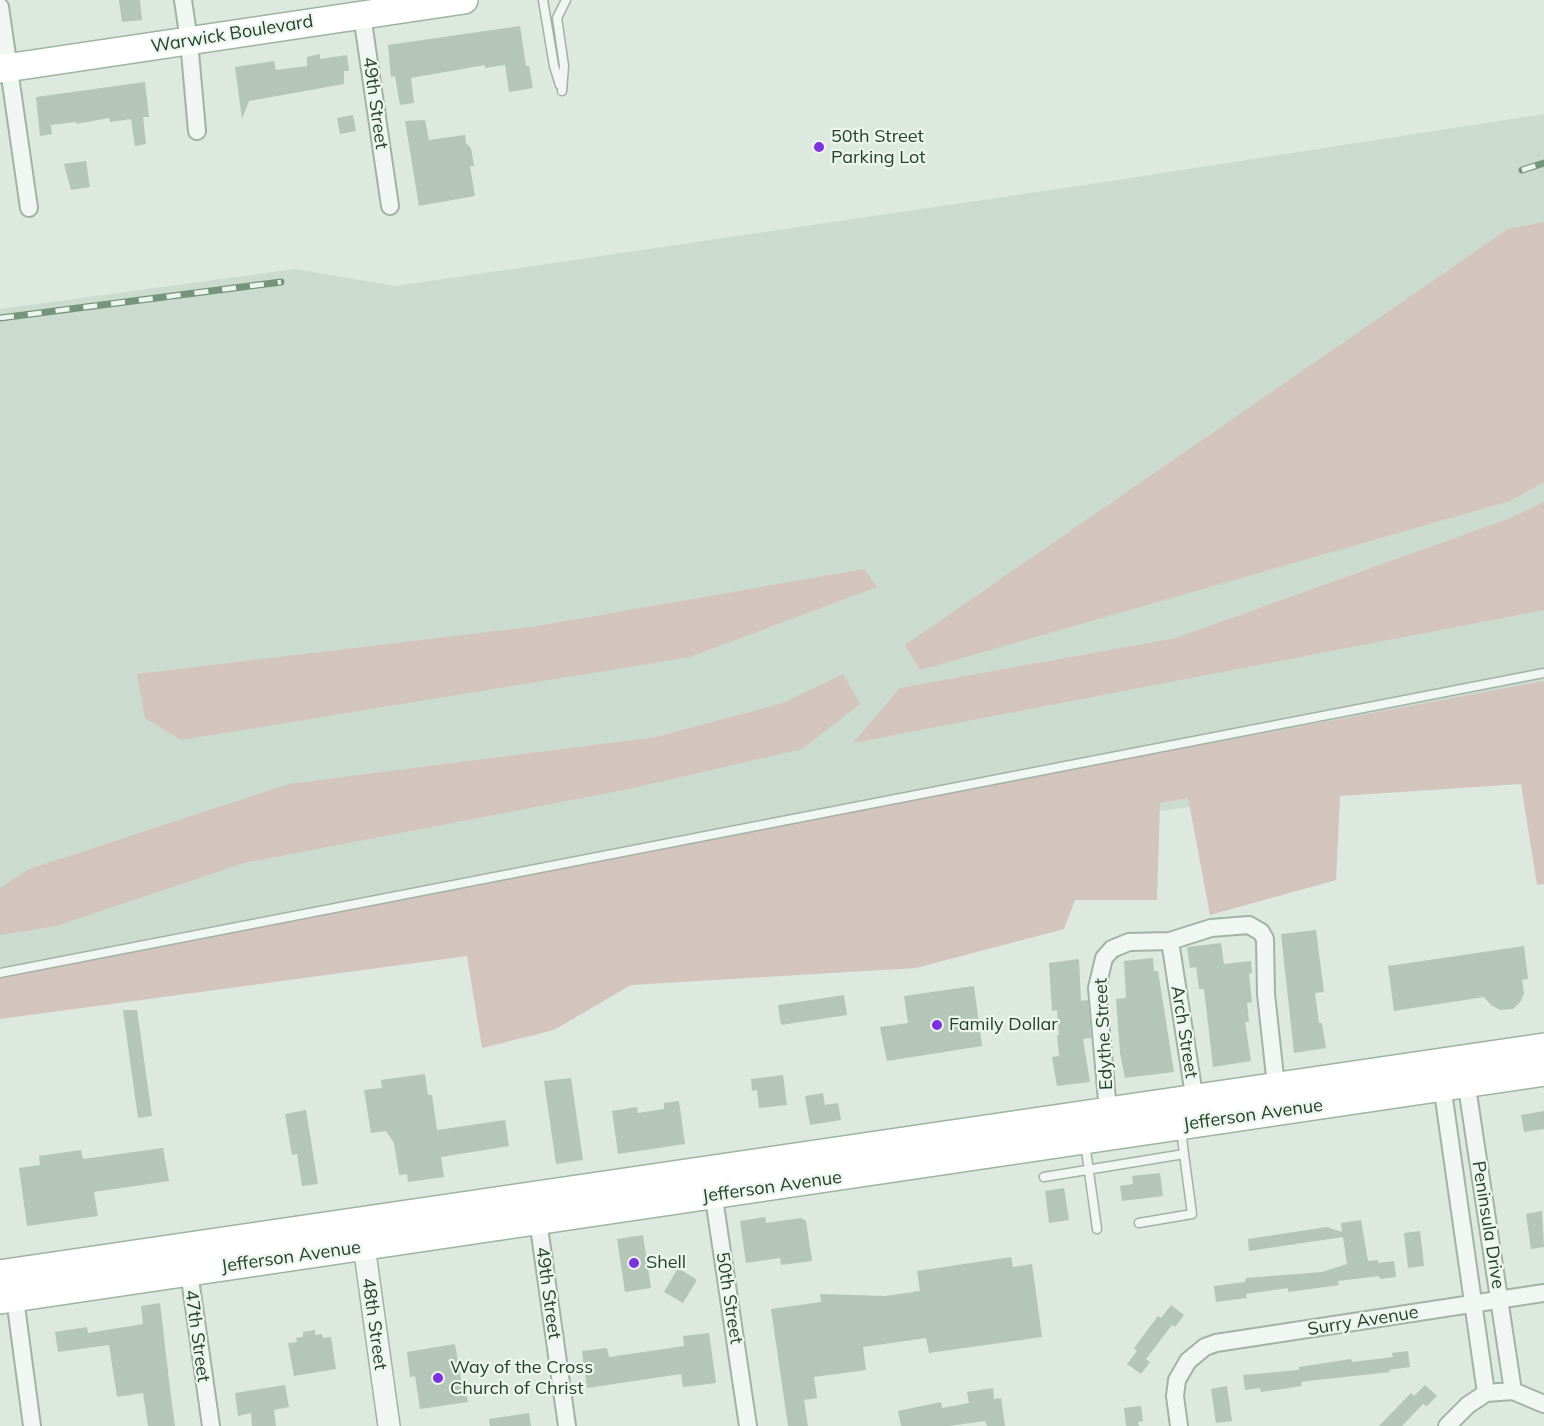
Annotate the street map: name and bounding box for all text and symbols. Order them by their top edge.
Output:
street label: Warwick Boulevard [149,11,315,57]
street label: 49th Street [358,55,392,151]
place label: 50th Street Parking Lot [831,126,925,168]
marker: 50th Street Parking Lot [812,140,826,154]
street label: Edythe Street [1090,977,1118,1091]
street label: Arch Street [1166,984,1202,1080]
place label: Family Dollar [949,1014,1058,1036]
marker: Family Dollar [930,1018,944,1032]
street label: Jefferson Avenue [1182,1095,1324,1135]
street label: Peninsula Drive [1467,1160,1509,1290]
street label: Jefferson Avenue [701,1167,843,1207]
street label: Jefferson Avenue [220,1237,362,1277]
street label: 49th Street [531,1245,565,1341]
street label: 50th Street [711,1250,747,1346]
place label: Shell [646,1252,686,1274]
marker: Shell [627,1256,641,1270]
street label: 48th Street [357,1276,391,1372]
street label: 47th Street [180,1288,214,1384]
street label: Surry Avenue [1306,1302,1420,1340]
place label: Way of the Cross Church of Christ [450,1357,593,1400]
marker: Way of the Cross Church of Christ [431,1371,445,1385]

